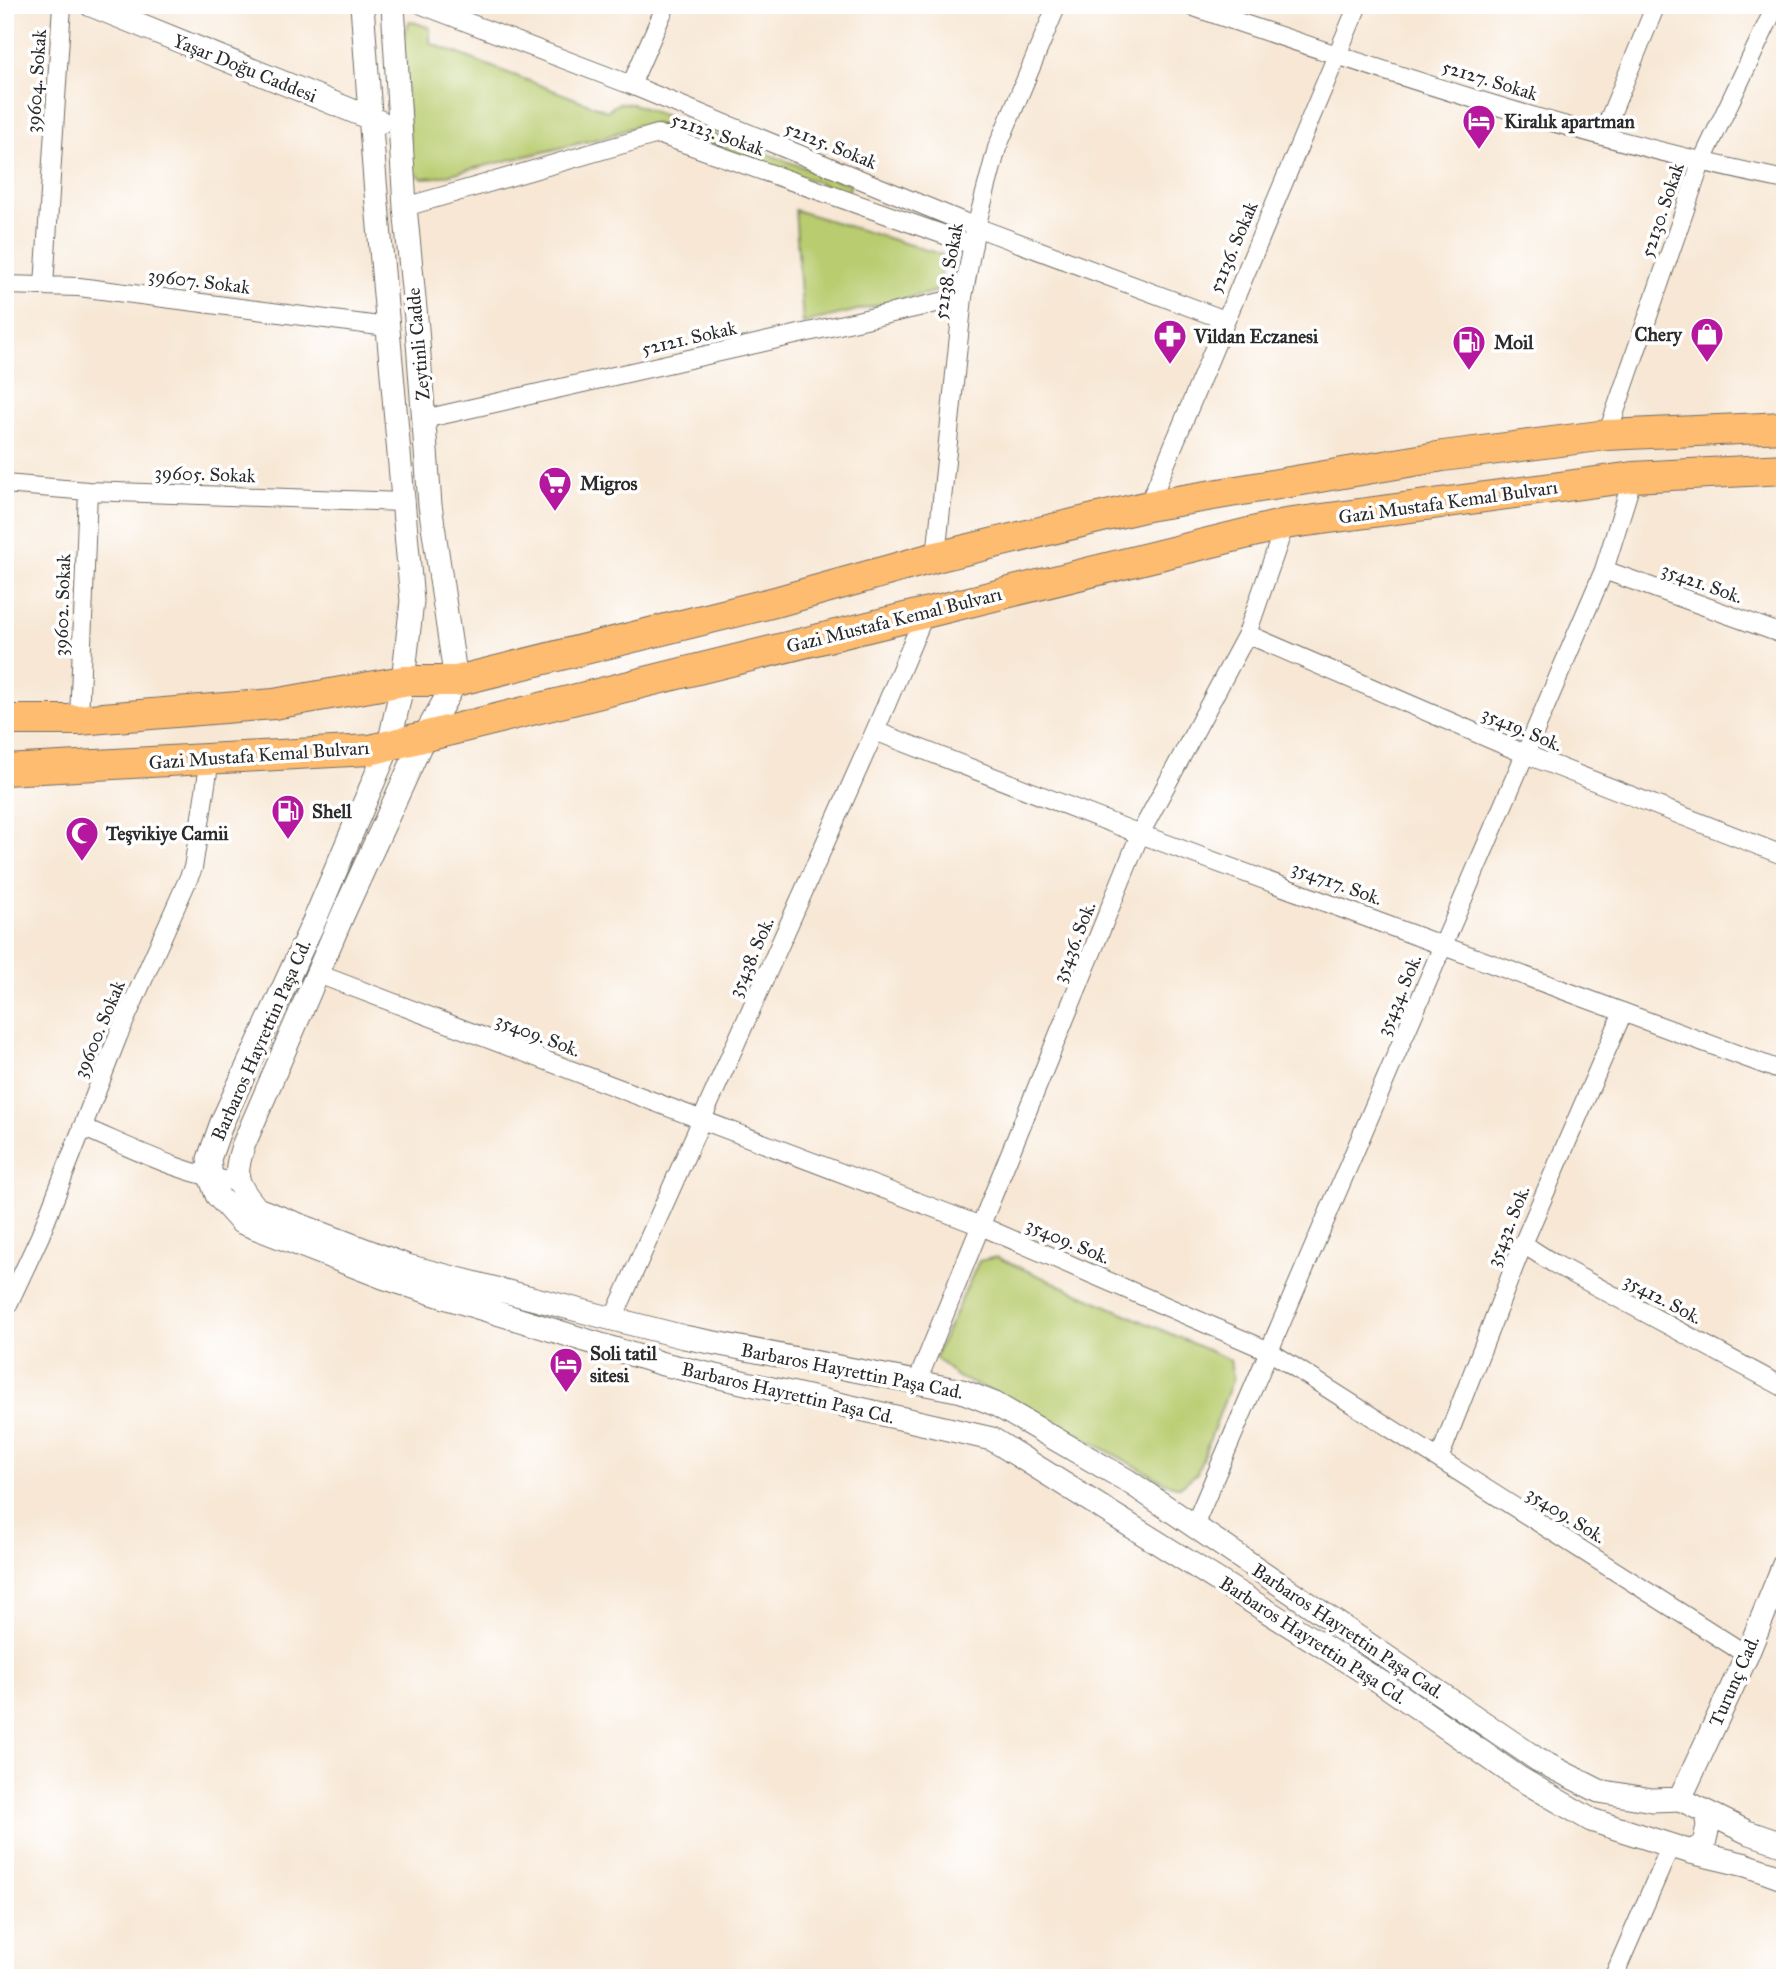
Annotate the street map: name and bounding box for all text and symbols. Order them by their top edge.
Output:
street label: 39604. Sokak [21,28,51,134]
street label: Yaşar Doğu Caddesi [169,29,320,108]
street label: 52127. Sokak [1439,55,1541,105]
hotel icon: Kiralık apartman [1460,102,1498,151]
street label: 52123. Sokak [668,107,768,161]
place label: Kiralık apartman [1504,110,1636,134]
street label: 52125. Sokak [781,116,881,174]
street label: 52130. Sokak [1635,159,1689,260]
street label: 52136. Sokak [1203,198,1263,296]
street label: 52138. Sokak [928,221,968,321]
street label: 39607. Sokak [147,263,252,299]
street label: Zeytinli Cadde [402,287,434,401]
shop icon: Chery [1688,315,1726,364]
street label: 52121. Sokak [639,316,739,360]
pharmacy icon: Vildan Eczanesi [1151,317,1189,366]
fuel station icon: Moil [1450,323,1488,372]
place label: Chery [1635,323,1683,347]
place label: Vildan Eczanesi [1193,325,1319,348]
place label: Moil [1494,331,1534,354]
street label: 39605. Sokak [154,461,256,487]
supermarket icon: Migros [536,464,574,513]
place label: Migros [580,472,637,496]
street label: Gazi Mustafa Kemal Bulvarı [1337,475,1559,529]
street label: 39602. Sokak [49,553,75,657]
street label: 35421. Sok. [1658,558,1746,608]
street label: Gazi Mustafa Kemal Bulvarı [784,582,1004,658]
street label: 35419. Sok. [1478,702,1566,756]
street label: Gazi Mustafa Kemal Bulvarı [148,736,370,774]
fuel station icon: Shell [269,792,307,841]
place label: Shell [312,800,352,823]
mosque icon: Teşvikiye Camii [63,814,101,863]
place label: Teşvikiye Camii [105,822,229,846]
street label: 354717. Sok. [1289,856,1385,910]
street label: 35436. Sok. [1047,898,1101,986]
street label: 35438. Sok. [723,913,779,1001]
street label: Barbaros Hayrettin Paşa Cd. [206,936,316,1144]
street label: 35434. Sok. [1372,951,1427,1039]
street label: 39600. Sokak [68,977,130,1081]
street label: 35409. Sok. [492,1008,584,1062]
street label: 35432. Sok. [1481,1182,1535,1270]
street label: 35409. Sok. [1022,1213,1114,1269]
street label: 35412. Sok. [1620,1269,1706,1329]
street label: Barbaros Hayrettin Paşa Cad. [739,1338,965,1404]
place label: Soli tatil sitesi [590,1342,658,1387]
hotel icon: Soli tatil sitesi [547,1345,585,1394]
street label: Barbaros Hayrettin Paşa Cd. [679,1357,897,1429]
street label: 35409. Sok. [1522,1482,1610,1548]
street label: Barbaros Hayrettin Paşa Cad. [1248,1558,1448,1704]
street label: Barbaros Hayrettin Paşa Cd. [1215,1571,1411,1709]
street label: Turunç Cad. [1704,1632,1764,1730]

